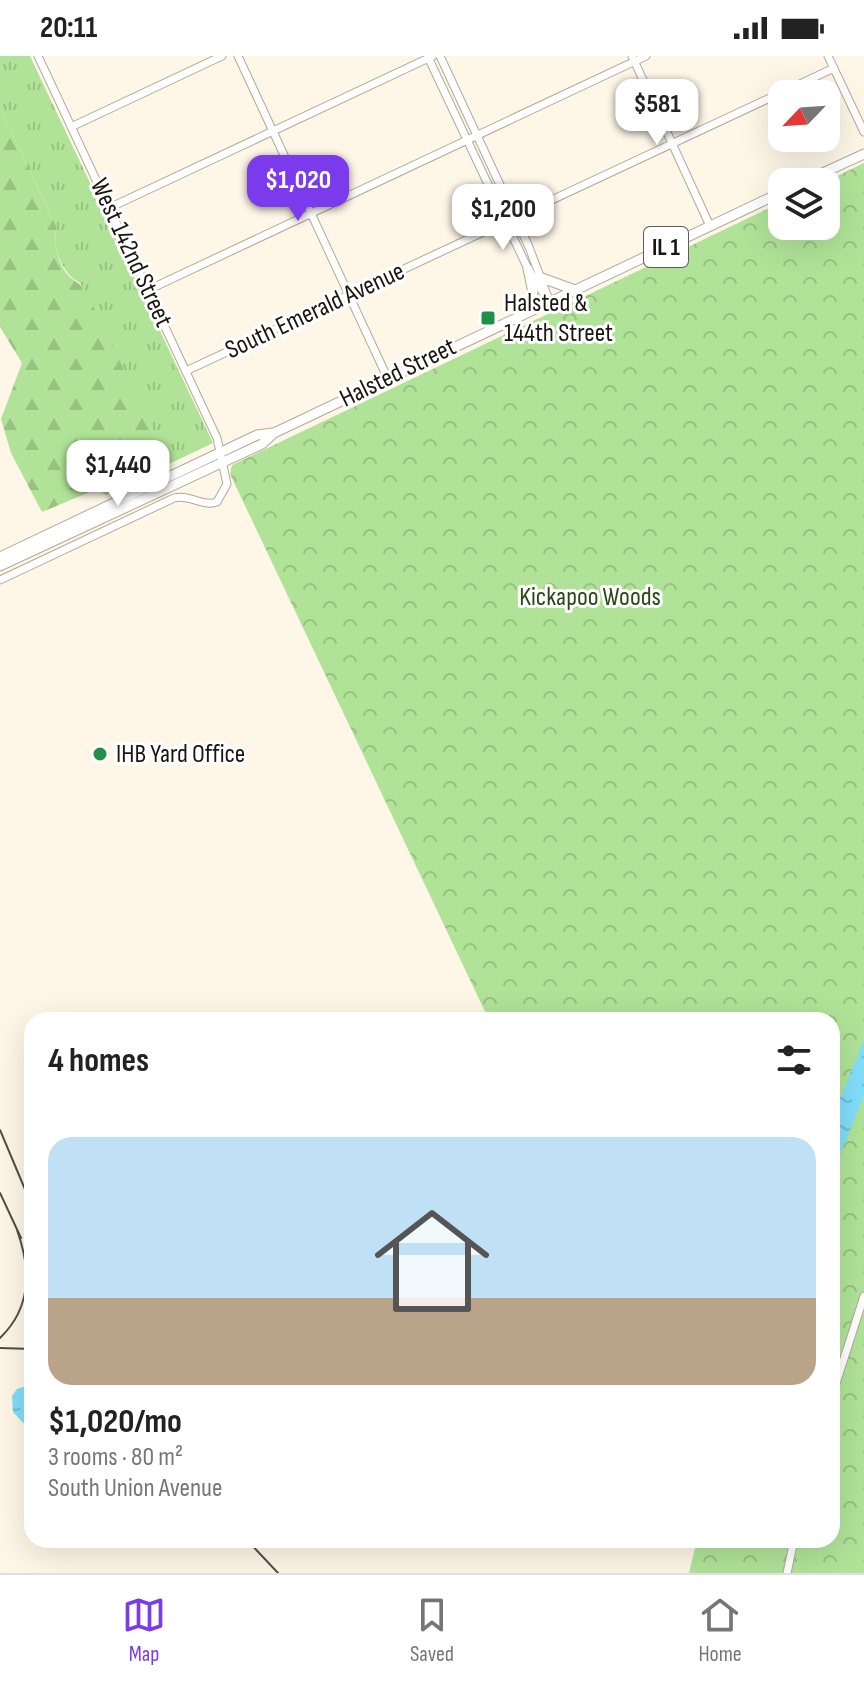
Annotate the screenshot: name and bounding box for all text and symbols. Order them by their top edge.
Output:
text: 20:11 [40,10,97,46]
pin: $581 [610,79,704,147]
north arrow [768,80,840,152]
map controls [768,80,840,240]
text: $581 [633,89,681,120]
pin: $1,020 [233,155,363,223]
text: $1,020 [265,165,331,196]
button: layers [768,168,840,240]
street label: West 142nd Street [83,174,179,332]
pin: $1,200 [438,184,568,252]
text: $1,200 [470,194,536,225]
road number: IL 1 [644,227,688,267]
street label: South Emerald Avenue [220,256,410,366]
place label: Halsted & 144th Street [504,288,613,349]
marker: Halsted & 144th Street [479,309,497,327]
street label: Halsted Street [335,332,461,414]
pin: $1,440 [53,440,183,508]
text: $1,440 [85,450,151,481]
park label: Kickapoo Woods [519,582,661,613]
place label: IHB Yard Office [116,739,245,770]
marker: IHB Yard Office [91,745,109,763]
icon: filters [772,1038,816,1082]
text: 4 homes [48,1040,149,1081]
icon: home [360,1189,504,1333]
text: $1,020/mo [48,1401,182,1442]
text: 3 rooms · 80 m² [48,1442,183,1473]
text: South Union Avenue [48,1473,222,1504]
tab: Map [122,1593,166,1668]
tab: Saved [410,1593,454,1668]
tab: Home [698,1593,742,1668]

